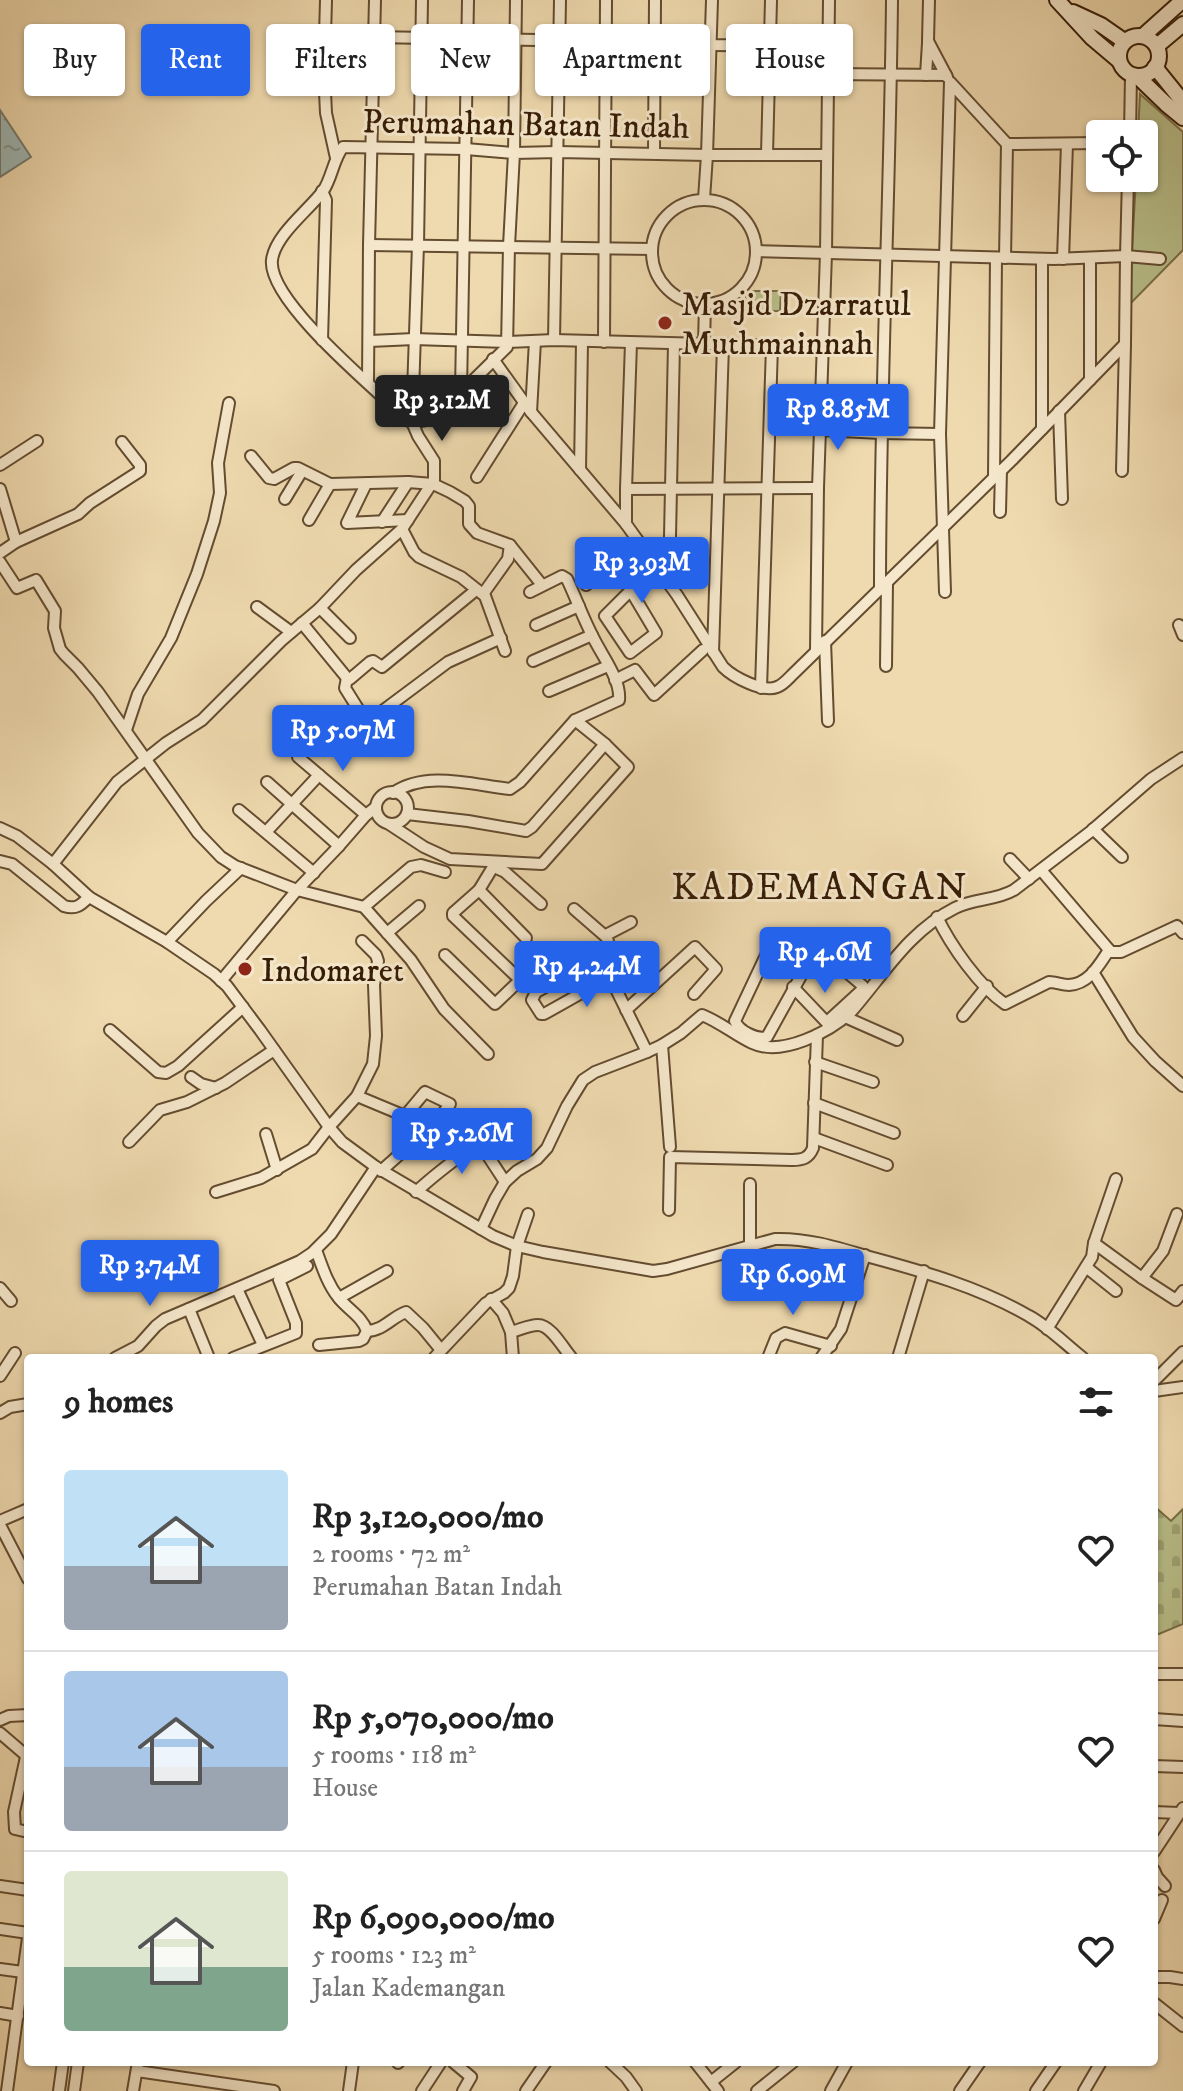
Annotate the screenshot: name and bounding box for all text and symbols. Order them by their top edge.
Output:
chip: Buy [24,24,125,96]
chip: Rent [141,24,250,96]
chip: Filters [266,24,395,96]
chip: New [411,24,519,96]
chip: Apartment [535,24,710,96]
chip: House [726,24,853,96]
street label: Perumahan Batan Indah [362,101,690,149]
map controls [1086,120,1158,192]
button: locate [1086,120,1158,192]
place label: Masjid Dzarratul Muthmainnah [681,284,912,365]
marker: Masjid Dzarratul Muthmainnah [656,314,674,332]
pin: Rp 3.12M [359,375,525,443]
text: Rp 3.12M [393,384,491,417]
pin: Rp 8.85M [755,384,921,452]
text: Rp 8.85M [786,393,890,426]
pin: Rp 3.93M [559,537,725,605]
text: Rp 3.93M [593,546,691,579]
pin: Rp 5.07M [260,705,426,773]
text: Rp 5.07M [290,714,396,747]
district label: KADEMANGAN [671,864,969,912]
pin: Rp 4.6M [751,927,899,995]
text: Rp 4.6M [778,936,872,969]
pin: Rp 4.24M [504,941,670,1009]
place label: Indomaret [261,950,404,992]
text: Rp 4.24M [532,950,642,983]
marker: Indomaret [236,960,254,978]
pin: Rp 5.26M [379,1108,545,1176]
text: Rp 5.26M [410,1117,514,1150]
pin: Rp 3.74M [67,1240,233,1308]
text: Rp 3.74M [99,1249,201,1282]
pin: Rp 6.09M [710,1249,876,1317]
text: Rp 6.09M [740,1258,846,1291]
icon: filters [1074,1380,1118,1424]
text: 9 homes [64,1381,173,1423]
text: Rp 3,120,000/mo [312,1496,544,1538]
icon: home [128,1502,224,1598]
icon: heart [1074,1528,1118,1572]
text: 2 rooms · 72 m² [312,1538,470,1571]
text: Perumahan Batan Indah [312,1571,562,1604]
text: Rp 5,070,000/mo [312,1697,554,1739]
icon: home [128,1703,224,1799]
icon: heart [1074,1729,1118,1773]
text: 5 rooms · 118 m² [312,1739,476,1772]
text: House [312,1772,378,1805]
text: Rp 6,090,000/mo [312,1897,555,1939]
icon: home [128,1903,224,1999]
icon: heart [1074,1929,1118,1973]
text: 5 rooms · 123 m² [312,1939,476,1972]
text: Jalan Kademangan [312,1972,505,2005]

